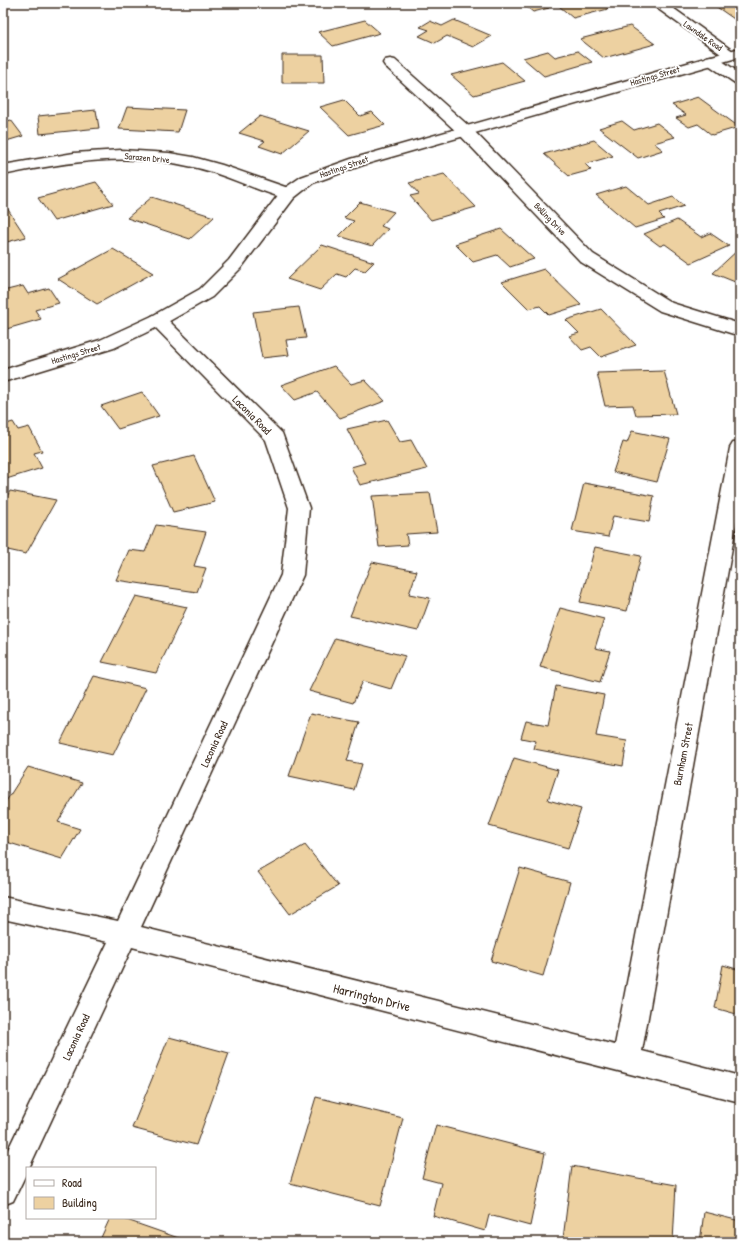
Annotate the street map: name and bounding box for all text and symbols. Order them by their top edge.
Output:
street label: Lawndale Road [681,18,725,54]
street label: Hastings Street [629,63,682,89]
street label: Sarazen Drive [124,150,170,166]
street label: Hastings Street [318,153,371,181]
street label: Bolling Drive [531,200,569,238]
street label: Hastings Street [50,341,103,367]
street label: Laconia Road [230,393,275,438]
street label: Laconia Road [197,718,231,769]
street label: Burnham Street [670,721,696,787]
street label: Harrington Drive [332,979,412,1015]
street label: Laconia Road [59,1011,93,1062]
legend [26,1167,156,1219]
text: Road [62,1174,82,1191]
text: Building [62,1194,97,1211]

